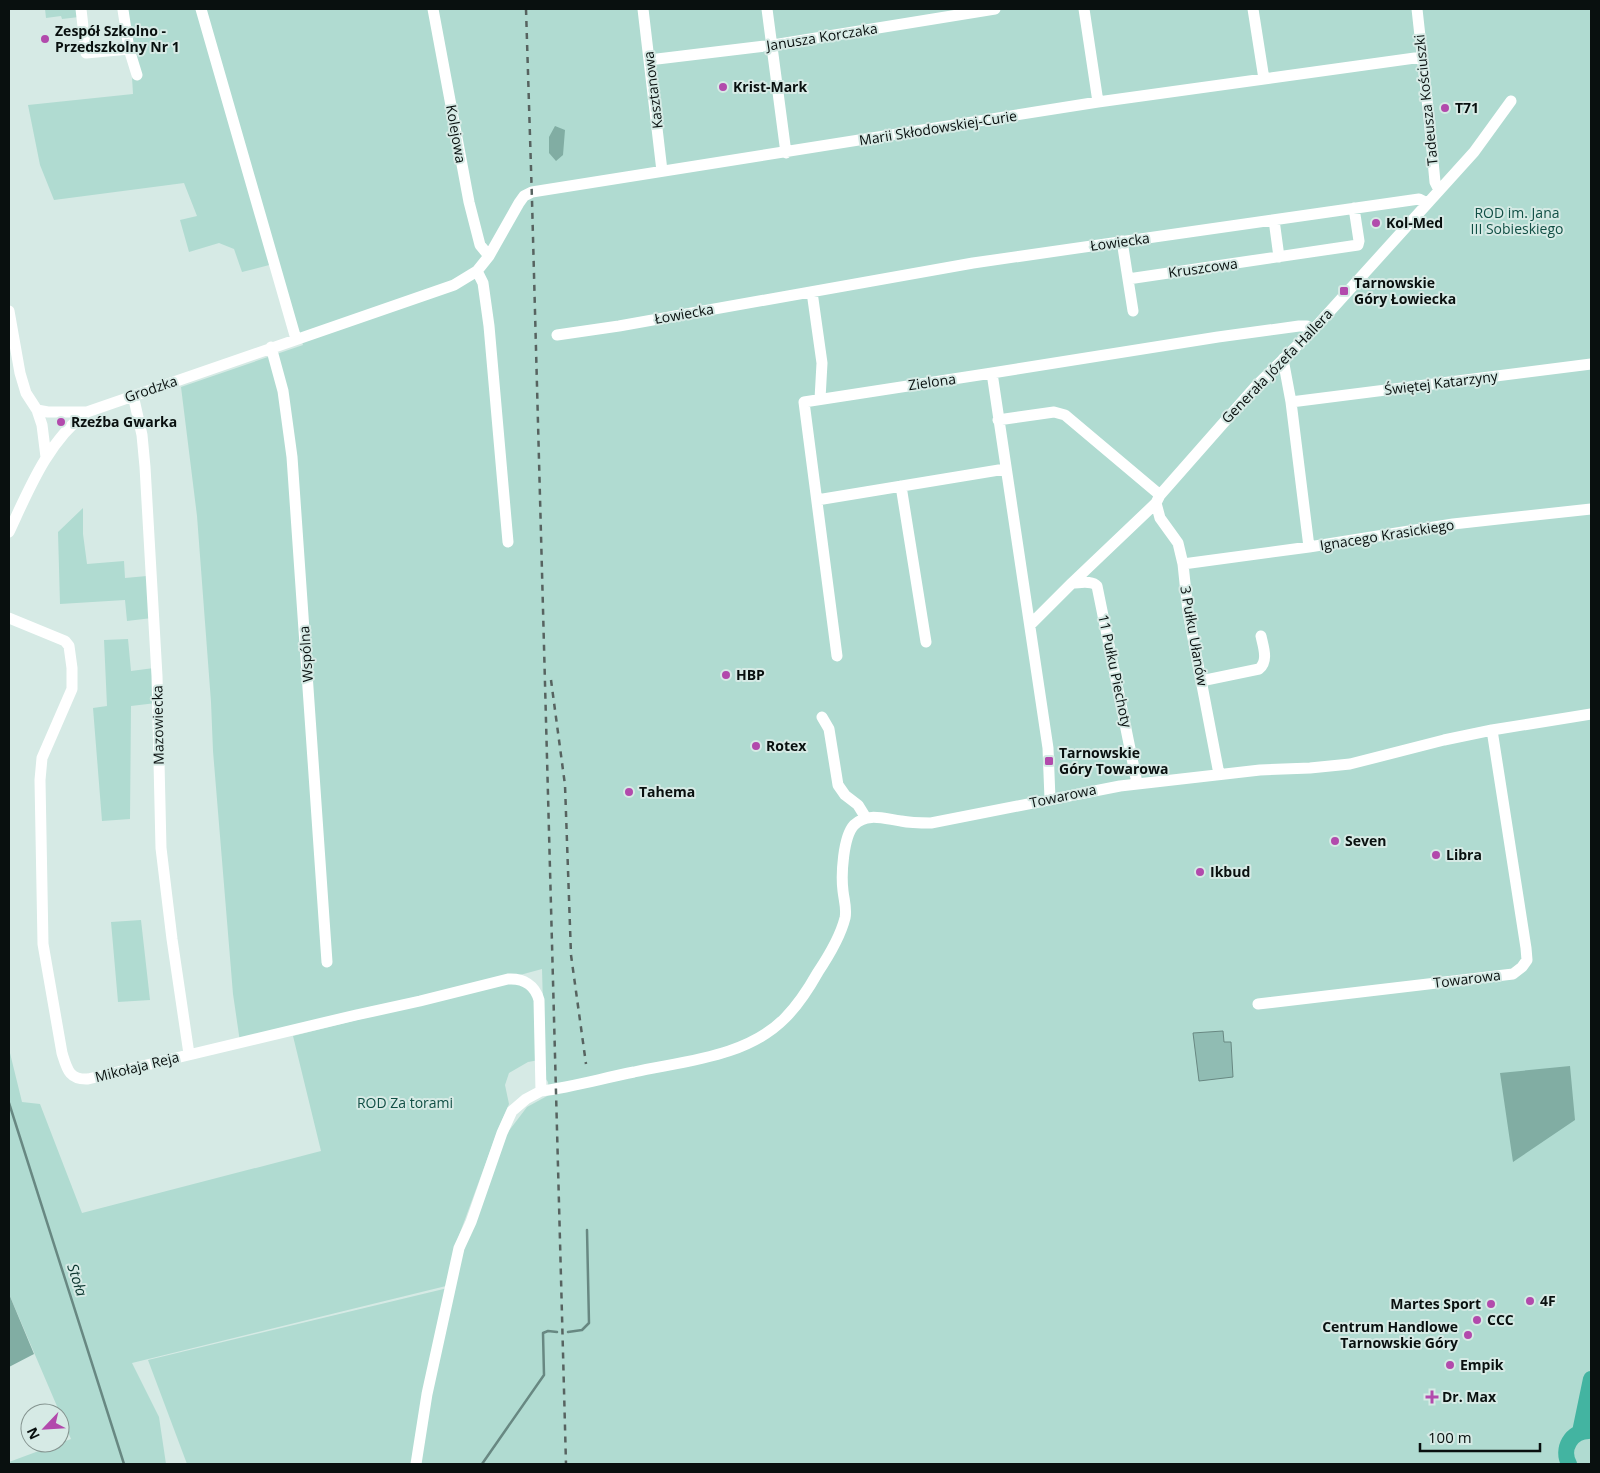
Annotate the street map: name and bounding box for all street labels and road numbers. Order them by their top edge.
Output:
street label: Janusza Korczaka [763,18,879,55]
street label: Tadeusza Kościuszki [1409,34,1442,167]
street label: Kasztanowa [638,50,667,130]
street label: Kolejowa [442,103,471,165]
street label: Marii Skłodowskiej-Curie [858,106,1018,149]
street label: Łowiecka [1089,228,1151,255]
street label: Kruszcowa [1167,253,1239,282]
street label: Łowiecka [653,299,715,328]
street label: Generała Józefa Hallera [1217,304,1336,427]
street label: Świętej Katarzyny [1383,366,1500,399]
street label: Zielona [907,369,957,394]
street label: Grodzka [122,371,180,406]
street label: Ignacego Krasickiego [1318,514,1456,555]
street label: 3 Pułku Ułanów [1176,584,1213,688]
street label: 11 Pułku Piechoty [1094,613,1137,730]
street label: Wspólna [294,625,317,683]
street label: Mazowiecka [147,685,168,765]
street label: Towarowa [1028,779,1098,812]
street label: Towarowa [1432,965,1502,992]
street label: Mikołaja Reja [93,1047,181,1086]

